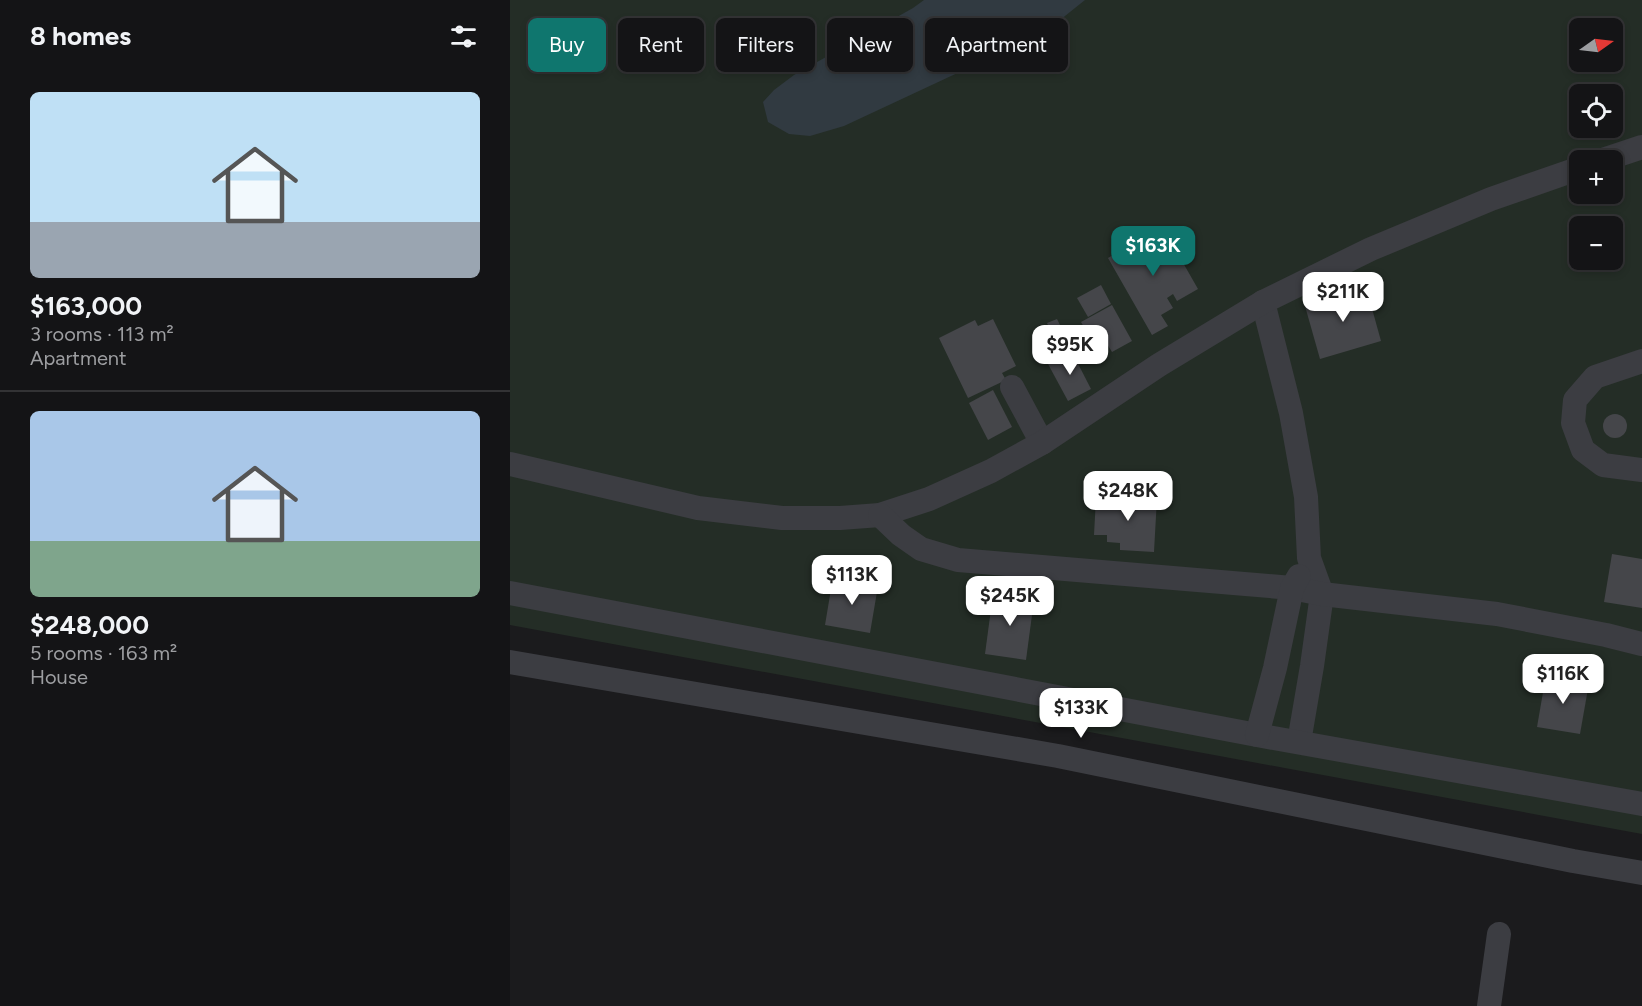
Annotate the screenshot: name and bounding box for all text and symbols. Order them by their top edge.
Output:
chip: Buy [528,18,606,72]
chip: Rent [618,18,704,72]
chip: Filters [716,18,815,72]
chip: New [827,18,913,72]
chip: Apartment [925,18,1068,72]
north arrow [1569,18,1623,72]
map controls [1569,18,1623,270]
text: 8 homes [30,20,131,52]
icon: filters [447,20,480,53]
button: locate [1569,84,1623,138]
icon: home [201,131,309,239]
button: + [1569,150,1623,204]
button: − [1569,216,1623,270]
pin: $163K [1111,226,1195,277]
text: $163K [1125,233,1181,257]
pin: $211K [1301,272,1385,323]
text: $211K [1317,279,1369,303]
text: $163,000 [30,290,142,322]
text: 3 rooms · 113 m² [30,322,174,346]
pin: $95K [1034,325,1106,376]
text: $95K [1046,332,1094,356]
text: Apartment [30,346,127,370]
icon: home [201,450,309,558]
pin: $248K [1086,471,1170,522]
text: $248K [1098,478,1158,502]
pin: $113K [810,555,894,606]
text: $113K [826,562,878,586]
pin: $245K [968,576,1052,627]
text: $245K [980,583,1040,607]
text: $248,000 [30,609,149,641]
text: 5 rooms · 163 m² [30,641,177,665]
pin: $116K [1521,654,1605,705]
text: $116K [1537,661,1589,685]
text: House [30,665,88,689]
pin: $133K [1039,688,1123,739]
text: $133K [1053,695,1109,719]

